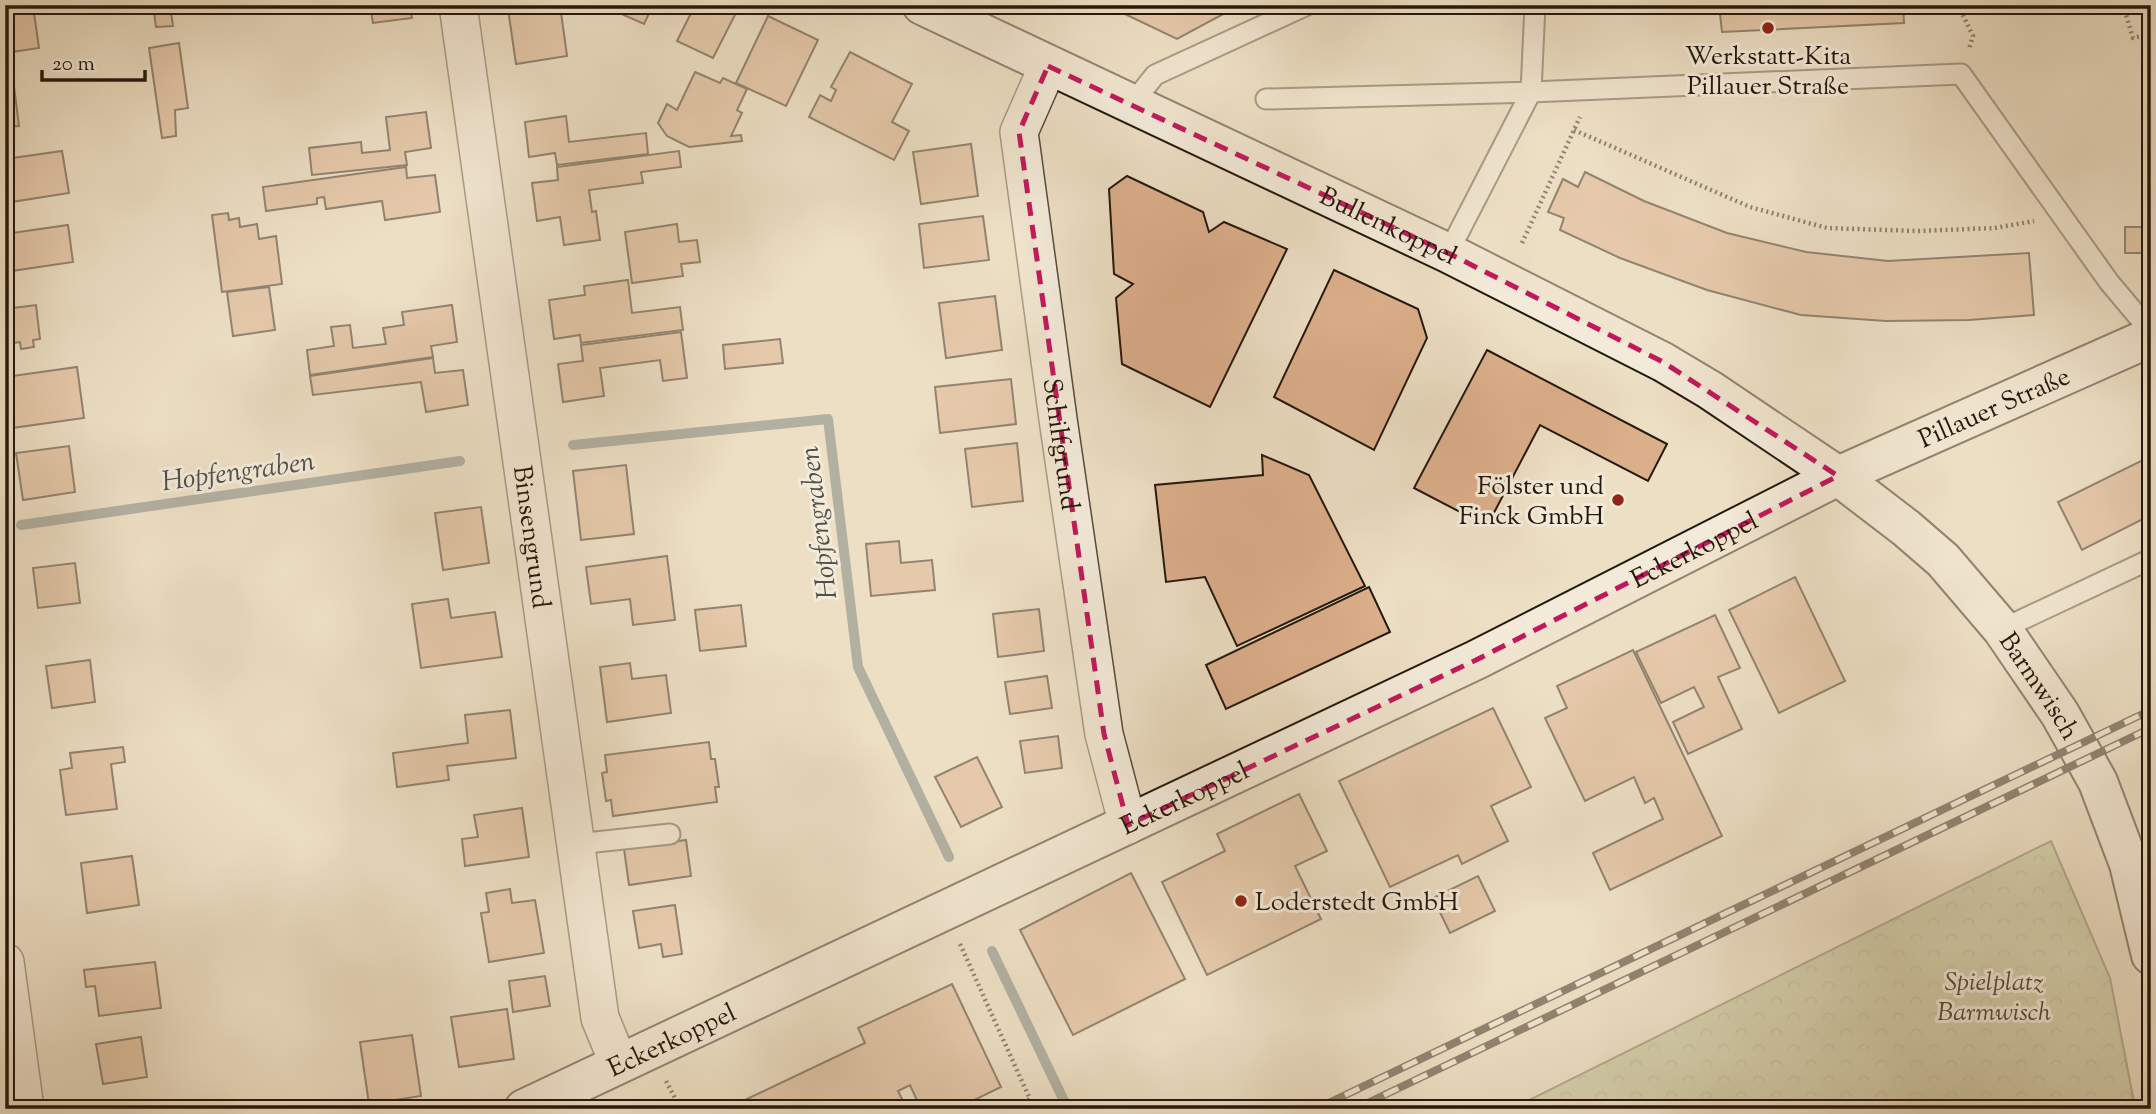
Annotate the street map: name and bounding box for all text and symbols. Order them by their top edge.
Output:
marker: Werkstatt-Kita Pillauer Straße [1760,20,1776,36]
scale bar [42,38,145,82]
place label: Werkstatt-Kita Pillauer Straße [1685,39,1851,106]
text: 20 m [52,50,95,80]
street label: Bullenkoppel [1313,179,1463,276]
street label: Pillauer Straße [1913,359,2076,459]
street label: Schilfgrund [1032,376,1087,513]
water label: Hopfengraben [159,442,318,503]
water label: Hopfengraben [791,443,849,602]
street label: Binsengrund [502,463,558,611]
place label: Fölster und Finck GmbH [1459,469,1604,536]
marker: Fölster und Finck GmbH [1610,492,1626,508]
street label: Eckerkoppel [1625,504,1765,599]
street label: Barmwisch [1989,626,2087,747]
street label: Eckerkoppel [1115,754,1256,846]
place label: Loderstedt GmbH [1255,885,1459,922]
marker: Loderstedt GmbH [1233,893,1249,909]
park label: Spielplatz Barmwisch [1937,965,2051,1032]
street label: Eckerkoppel [602,995,743,1088]

